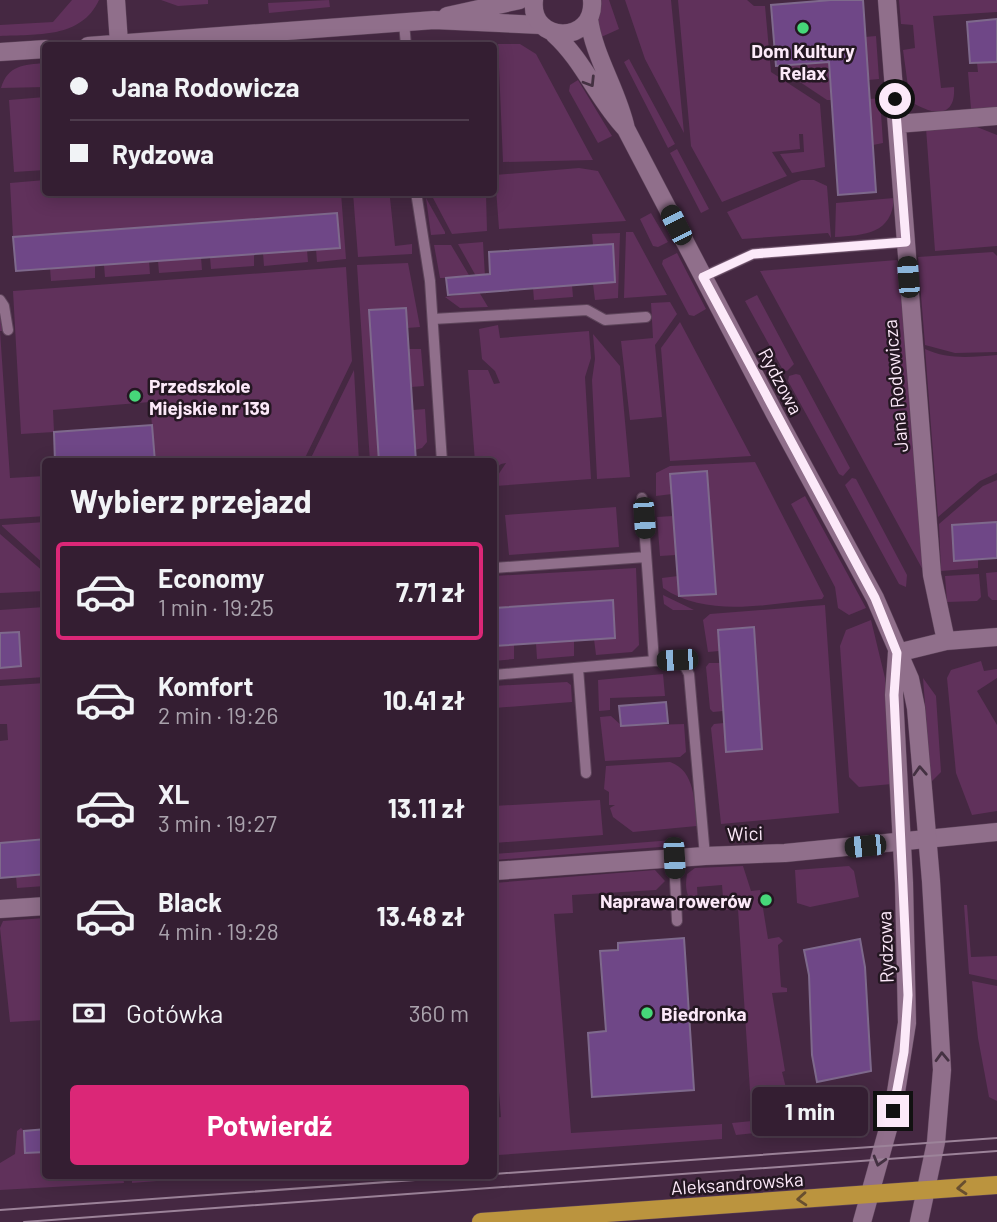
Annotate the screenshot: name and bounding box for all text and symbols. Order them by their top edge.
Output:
marker: Dom Kultury Relax [795,20,811,36]
place label: Dom Kultury Relax [751,39,855,84]
text: Jana Rodowicza [112,71,300,102]
one-way arrow [582,74,595,87]
route start [879,83,911,115]
text: Rydzowa [112,138,214,169]
car [658,202,695,248]
car [897,255,920,299]
street label: Jana Rodowicza [878,319,912,453]
street label: Rydzowa [754,344,808,418]
place label: Przedszkole Miejskie nr 139 [149,374,270,419]
marker: Przedszkole Miejskie nr 139 [127,388,143,404]
text: Wybierz przejazd [70,481,312,519]
car [633,496,656,540]
icon: car [74,560,137,623]
text: Economy [158,562,264,593]
text: 7.71 zł [396,576,465,607]
text: 1 min · 19:25 [158,593,274,621]
car [656,648,699,672]
icon: car [74,668,137,731]
text: Komfort [158,670,253,701]
text: 10.41 zł [383,684,465,715]
text: 2 min · 19:26 [158,701,278,729]
one-way arrow [913,765,928,776]
icon: car [74,776,137,839]
text: XL [158,778,189,809]
text: 13.11 zł [388,792,465,823]
text: 3 min · 19:27 [158,809,277,837]
street label: Wici [726,821,764,845]
car [844,833,887,859]
car [663,836,686,880]
icon: car [74,884,137,947]
text: Black [158,886,222,917]
place label: Naprawa rowerów [600,889,752,912]
marker: Naprawa rowerów [758,892,774,908]
text: 13.48 zł [376,900,465,931]
street label: Rydzowa [872,911,898,983]
text: 4 min · 19:28 [158,917,279,945]
icon: cash [70,994,108,1032]
text: Gotówka [126,997,223,1028]
text: 360 m [409,999,469,1027]
place label: Biedronka [661,1002,746,1025]
marker: Biedronka [639,1005,655,1021]
one-way arrow [934,1051,949,1062]
button: Potwierdź [70,1085,469,1165]
callout: 1 min [753,1086,868,1136]
route end [877,1095,909,1127]
text: 1 min [785,1097,835,1125]
one-way arrow [873,1155,888,1167]
street label: Aleksandrowska [670,1167,804,1199]
one-way arrow [956,1180,967,1195]
one-way arrow [796,1191,807,1206]

